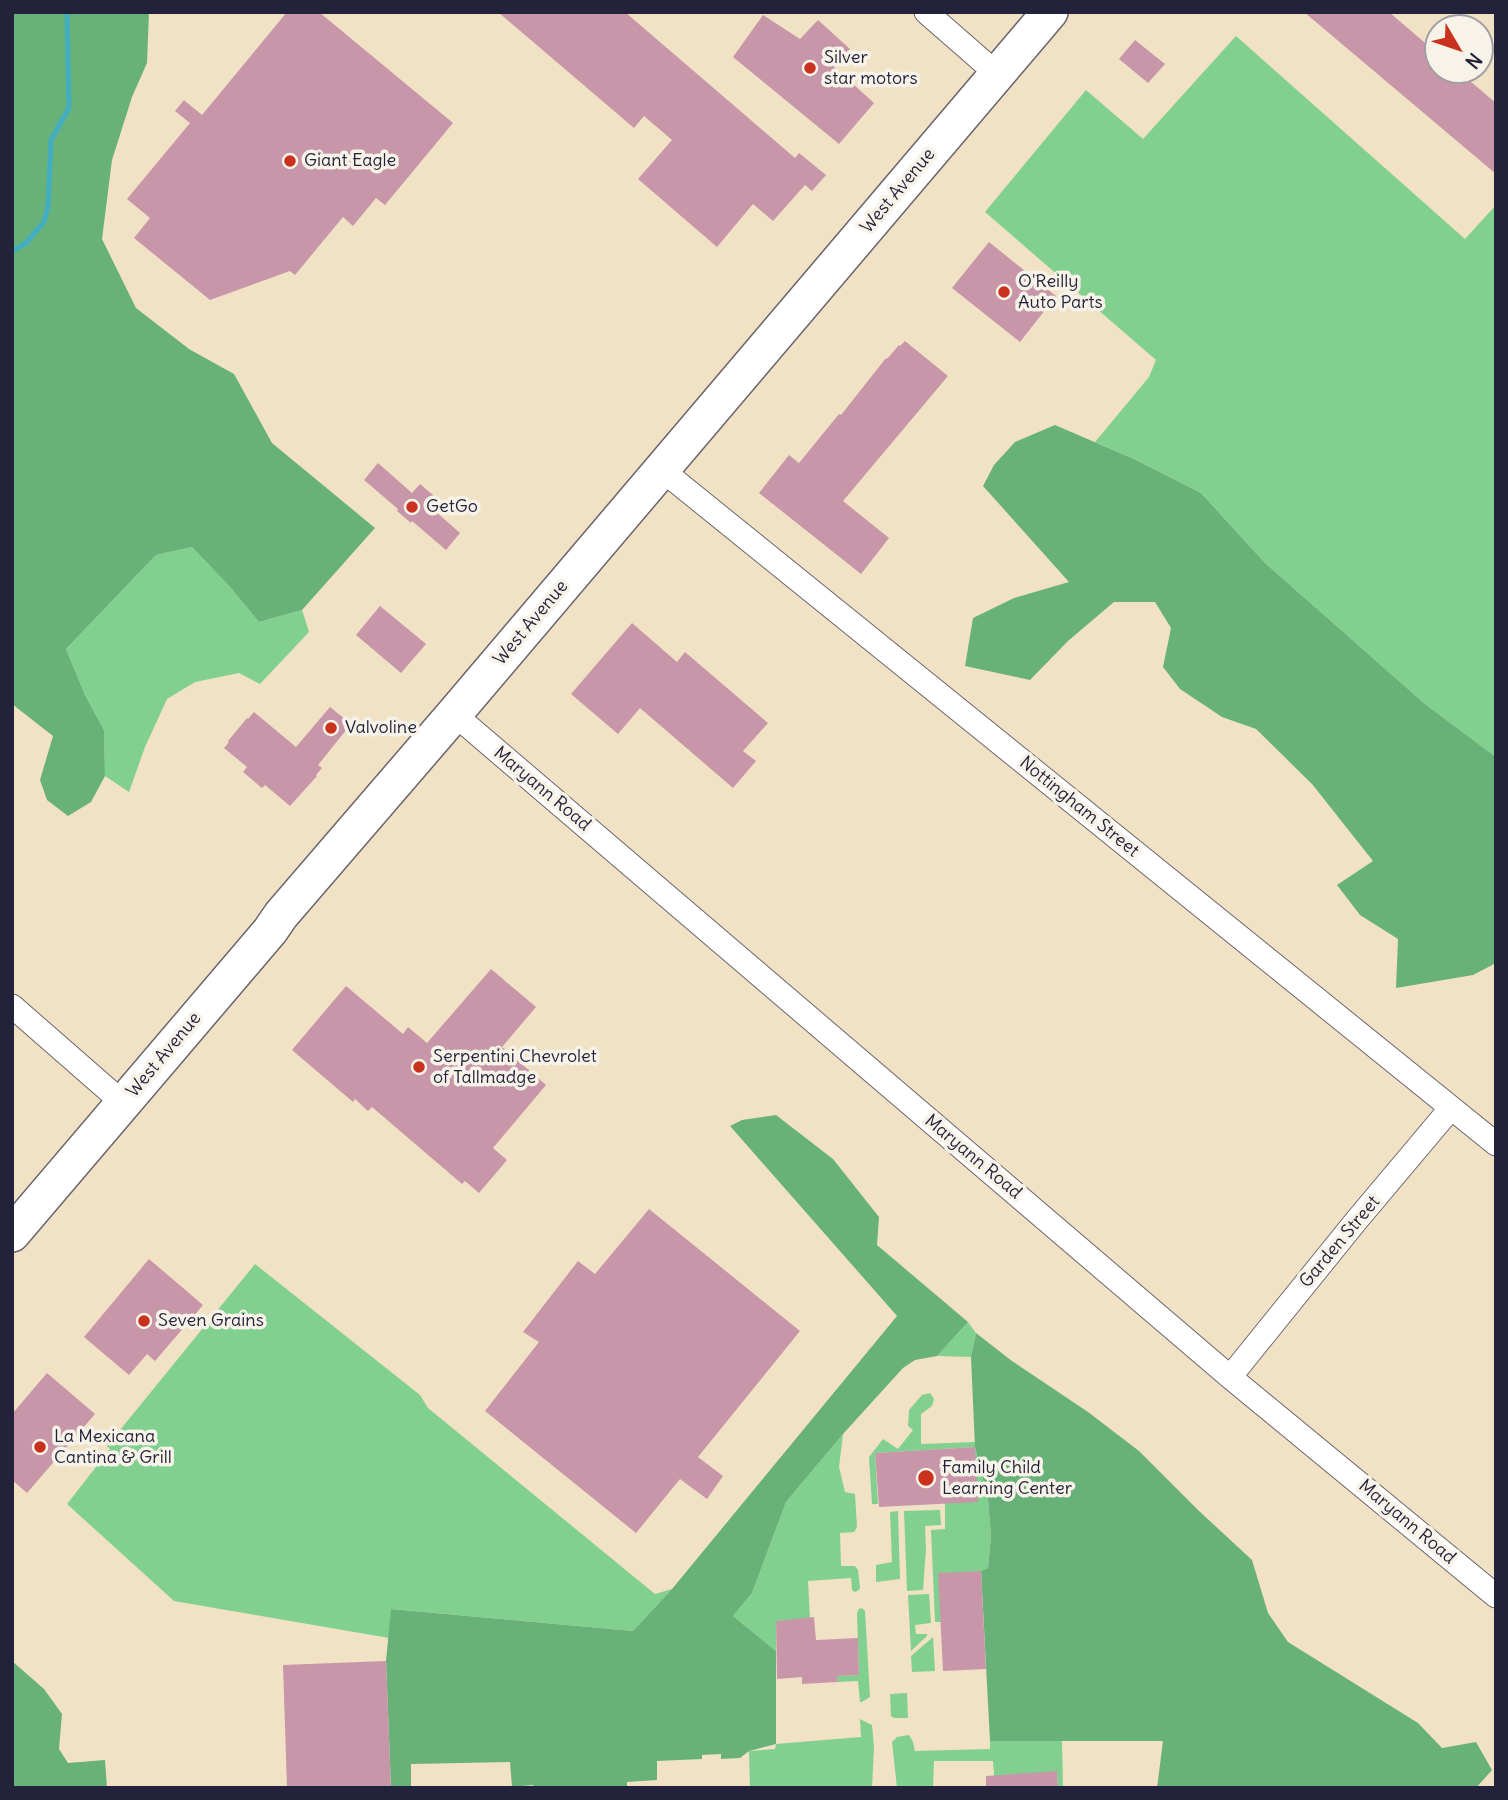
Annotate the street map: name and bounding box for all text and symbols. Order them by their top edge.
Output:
north arrow [1424,14,1494,84]
place label: Silver star motors [824,47,918,90]
text: N [1460,48,1487,74]
marker: Silver star motors [802,60,818,76]
street label: West Avenue [856,144,940,238]
place label: Giant Eagle [304,150,396,172]
marker: Giant Eagle [282,153,298,169]
place label: O'Reilly Auto Parts [1018,271,1103,314]
marker: O'Reilly Auto Parts [996,284,1012,300]
place label: GetGo [426,496,478,518]
marker: GetGo [404,499,420,515]
street label: West Avenue [489,576,573,670]
place label: Valvoline [345,717,417,739]
marker: Valvoline [323,720,339,736]
street label: Maryann Road [489,742,595,836]
street label: Nottingham Street [1015,752,1143,862]
street label: West Avenue [122,1008,206,1102]
place label: Serpentini Chevrolet of Tallmadge [433,1046,597,1088]
marker: Serpentini Chevrolet of Tallmadge [411,1059,427,1075]
street label: Maryann Road [920,1110,1026,1204]
street label: Garden Street [1295,1192,1385,1292]
place label: Seven Grains [158,1310,264,1332]
marker: Seven Grains [136,1313,152,1329]
place label: La Mexicana Cantina & Grill [54,1426,172,1468]
marker: La Mexicana Cantina & Grill [32,1439,48,1455]
place label: Family Child Learning Center [942,1457,1072,1500]
marker: Family Child Learning Center [916,1468,936,1488]
street label: Maryann Road [1354,1475,1460,1569]

